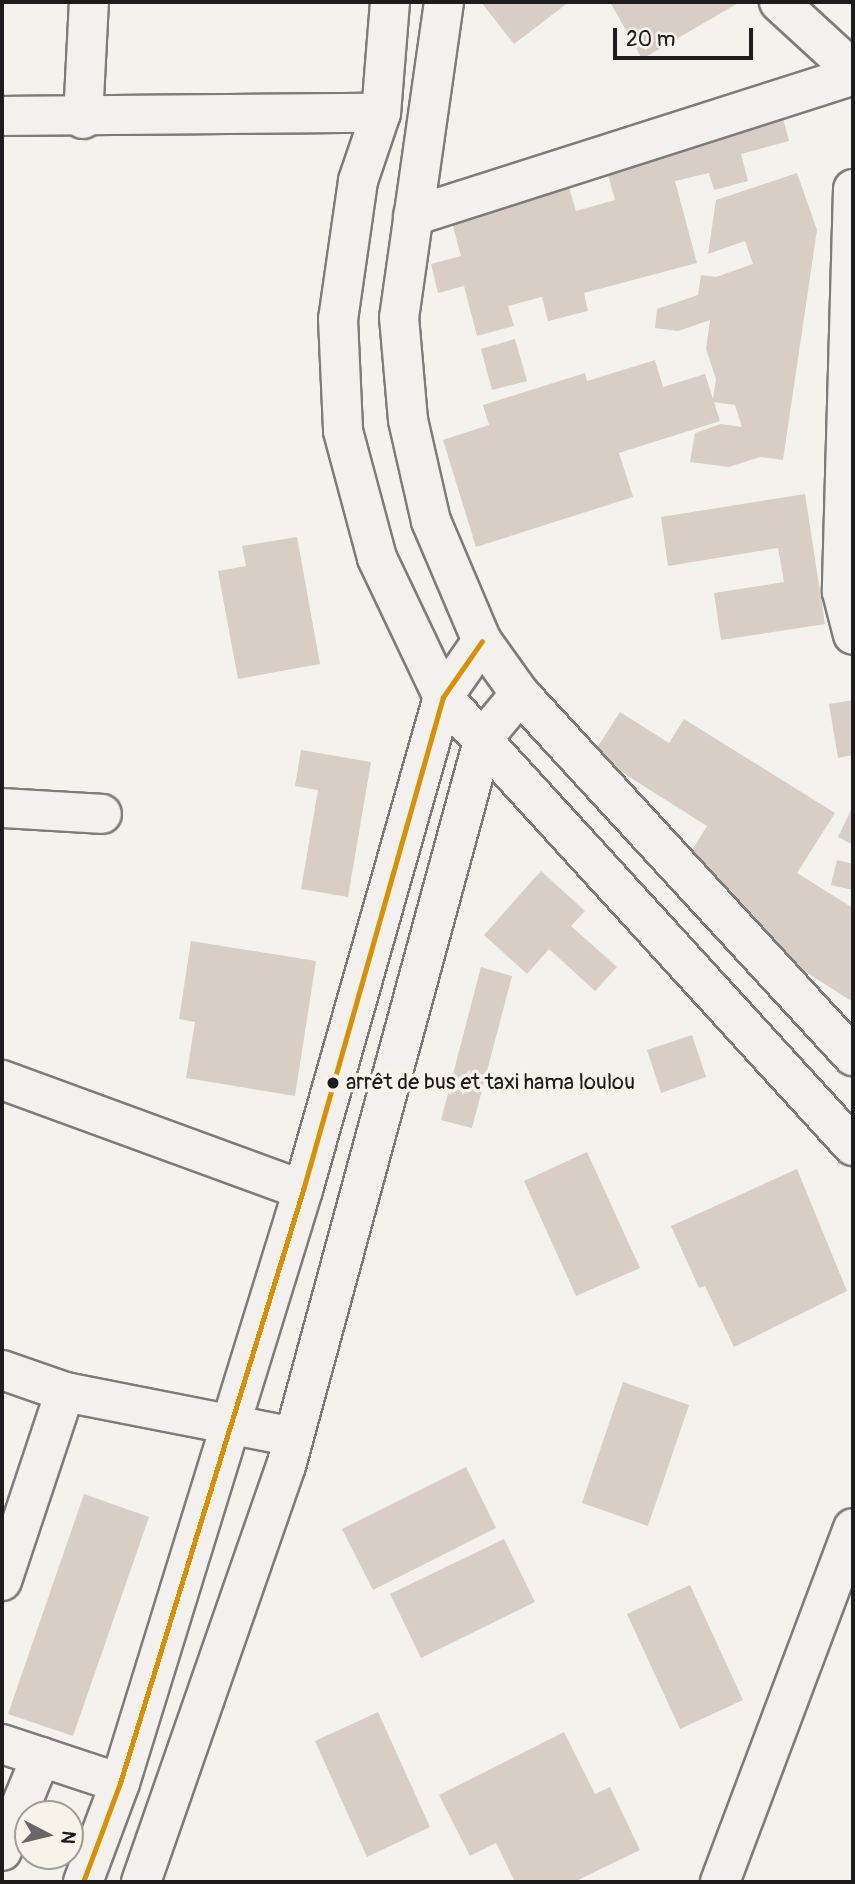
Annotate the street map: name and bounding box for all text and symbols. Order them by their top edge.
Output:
scale bar [617,14,757,58]
text: 20 m [626,26,675,53]
place label: arrêt de bus et taxi hama loulou [346,1070,635,1096]
marker: arrêt de bus et taxi hama loulou [326,1076,340,1090]
north arrow [14,1800,84,1870]
text: N [55,1829,81,1845]

